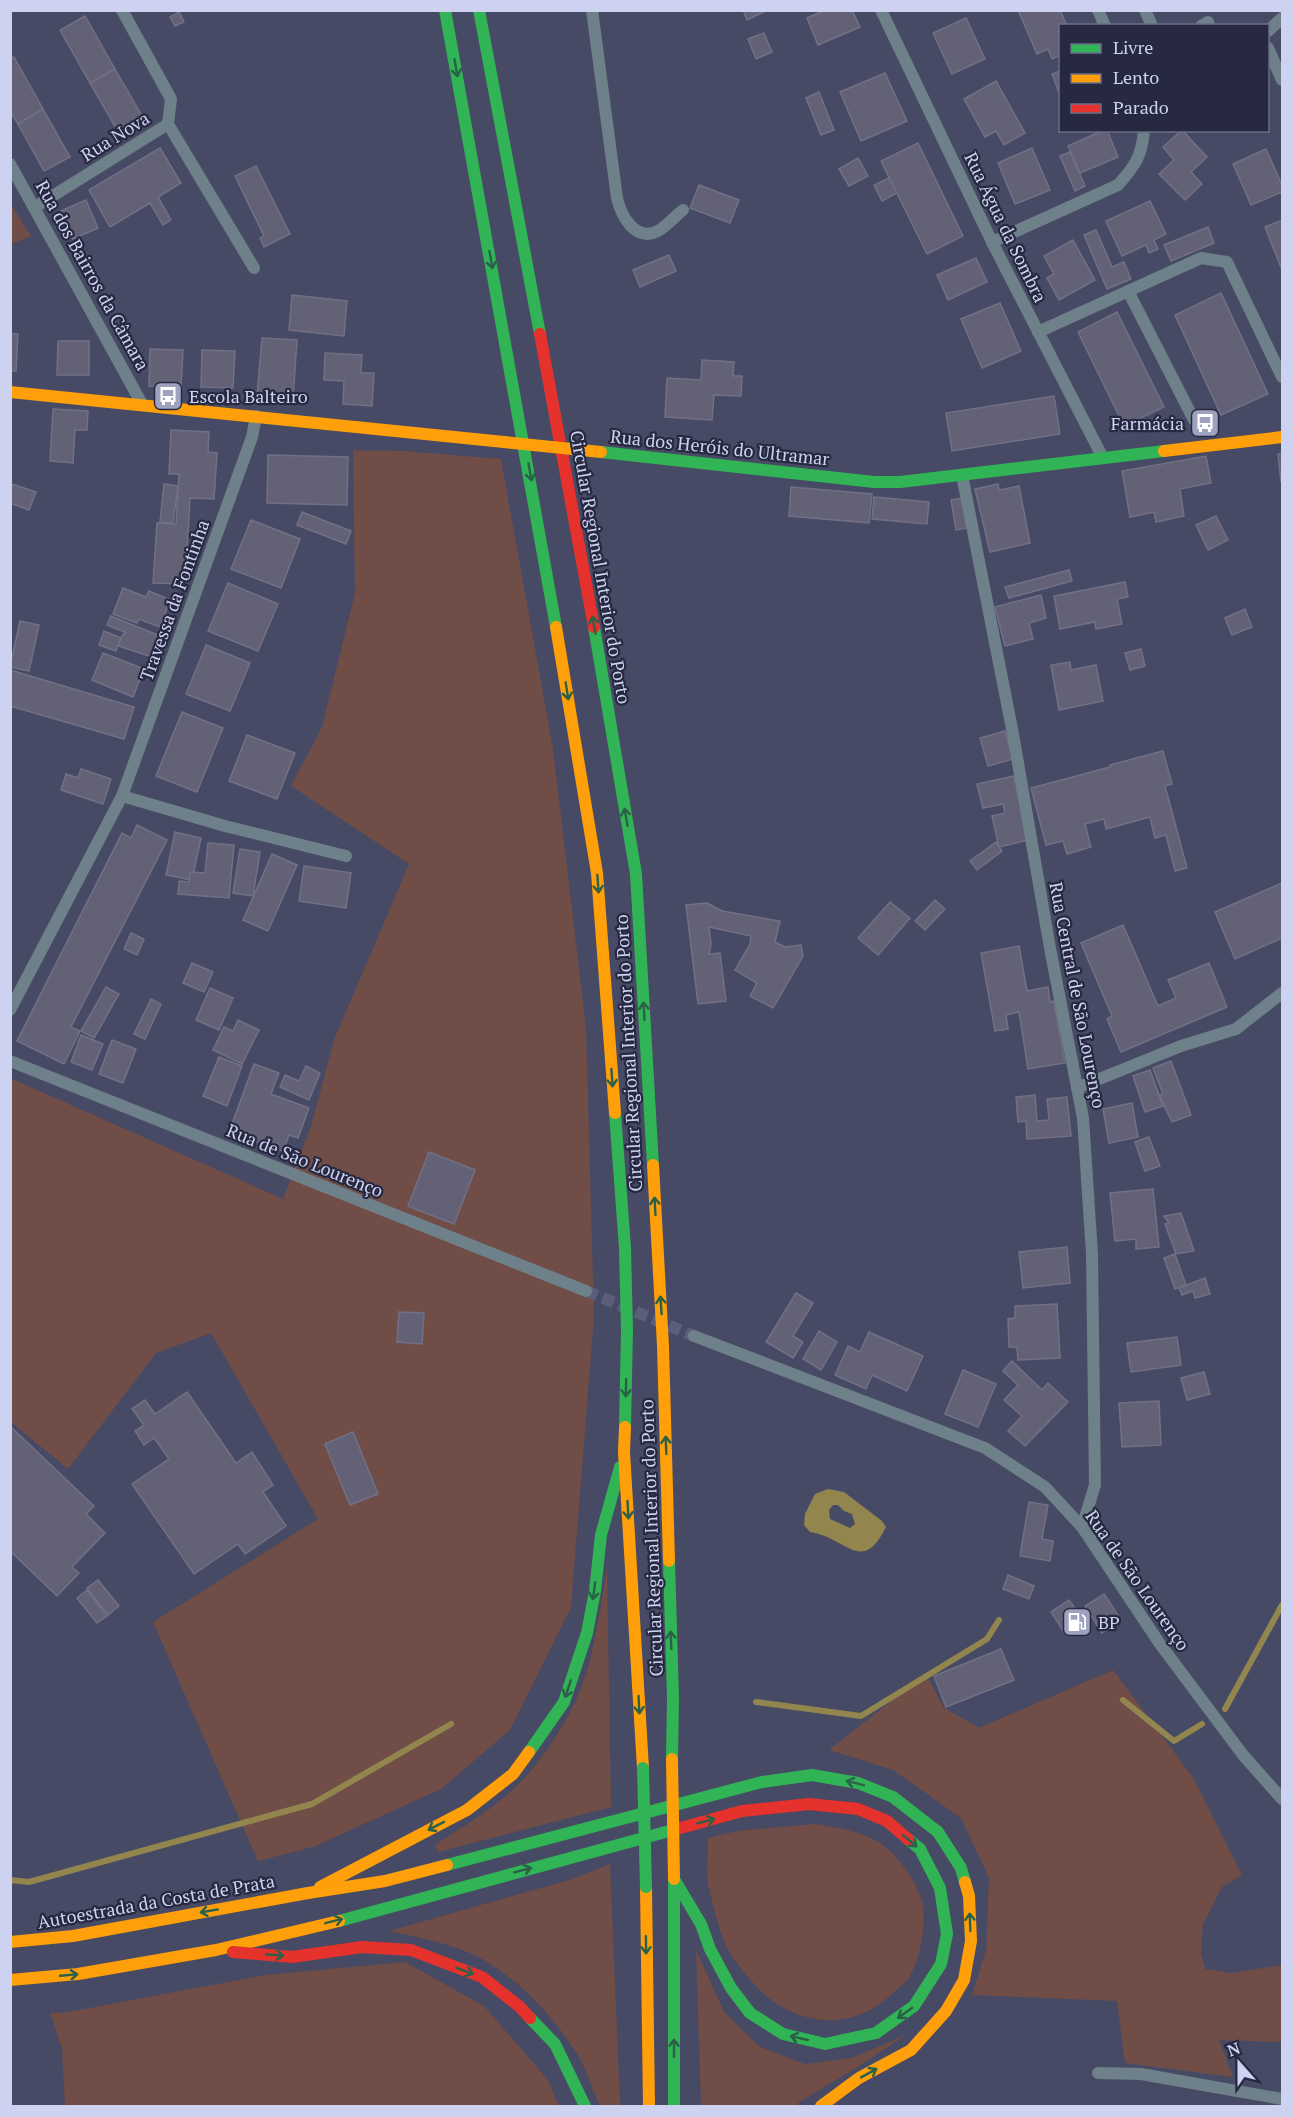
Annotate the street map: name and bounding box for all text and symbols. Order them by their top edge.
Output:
legend [1059,24,1269,132]
text: Livre [1113,35,1153,59]
one-way arrow [451,58,462,77]
text: Lento [1113,65,1159,89]
text: Parado [1113,95,1169,119]
street label: Rua Nova [76,106,154,166]
street label: Rua Água da Sombra [959,148,1053,306]
street label: Rua dos Bairros da Câmara [31,176,155,374]
one-way arrow [486,250,497,269]
bus stop icon: Escola Balteiro [152,380,184,412]
place label: Escola Balteiro [189,384,308,408]
bus stop icon: Farmácia [1189,407,1221,439]
place label: Farmácia [1111,411,1184,435]
street label: Rua dos Heróis do Ultramar [609,424,831,470]
street label: Circular Regional Interior do Porto [565,428,637,706]
one-way arrow [525,462,536,482]
street label: Travessa da Fontinha [134,516,214,684]
one-way arrow [588,616,599,635]
one-way arrow [562,681,573,701]
one-way arrow [621,808,632,827]
one-way arrow [592,873,603,893]
street label: Rua Central de São Lourenço [1044,880,1112,1110]
street label: Circular Regional Interior do Porto [609,914,647,1192]
one-way arrow [638,1002,649,1022]
one-way arrow [607,1068,618,1088]
street label: Rua de São Lourenço [223,1118,387,1202]
one-way arrow [649,1196,660,1216]
one-way arrow [655,1295,666,1315]
one-way arrow [620,1378,631,1398]
street label: Circular Regional Interior do Porto [634,1399,668,1677]
one-way arrow [660,1435,672,1455]
one-way arrow [622,1500,633,1520]
street label: Rua de São Lourenço [1080,1505,1196,1655]
one-way arrow [589,1580,600,1600]
fuel station icon: BP [1061,1606,1093,1638]
place label: BP [1098,1610,1120,1634]
one-way arrow [666,1630,677,1650]
one-way arrow [562,1679,573,1698]
one-way arrow [634,1694,645,1714]
one-way arrow [846,1777,865,1789]
one-way arrow [696,1815,715,1826]
one-way arrow [428,1820,445,1832]
one-way arrow [902,1834,917,1848]
one-way arrow [513,1864,532,1875]
street label: Autoestrada da Costa de Prata [35,1868,277,1934]
one-way arrow [200,1906,219,1917]
one-way arrow [964,1912,976,1932]
one-way arrow [325,1915,344,1927]
one-way arrow [641,1935,652,1955]
one-way arrow [264,1950,284,1961]
one-way arrow [455,1966,474,1977]
one-way arrow [58,1969,78,1980]
one-way arrow [897,2007,914,2019]
one-way arrow [789,2031,808,2043]
north arrow [1209,2033,1269,2093]
text: N [1224,2037,1243,2061]
one-way arrow [668,2039,680,2059]
one-way arrow [860,2067,877,2079]

